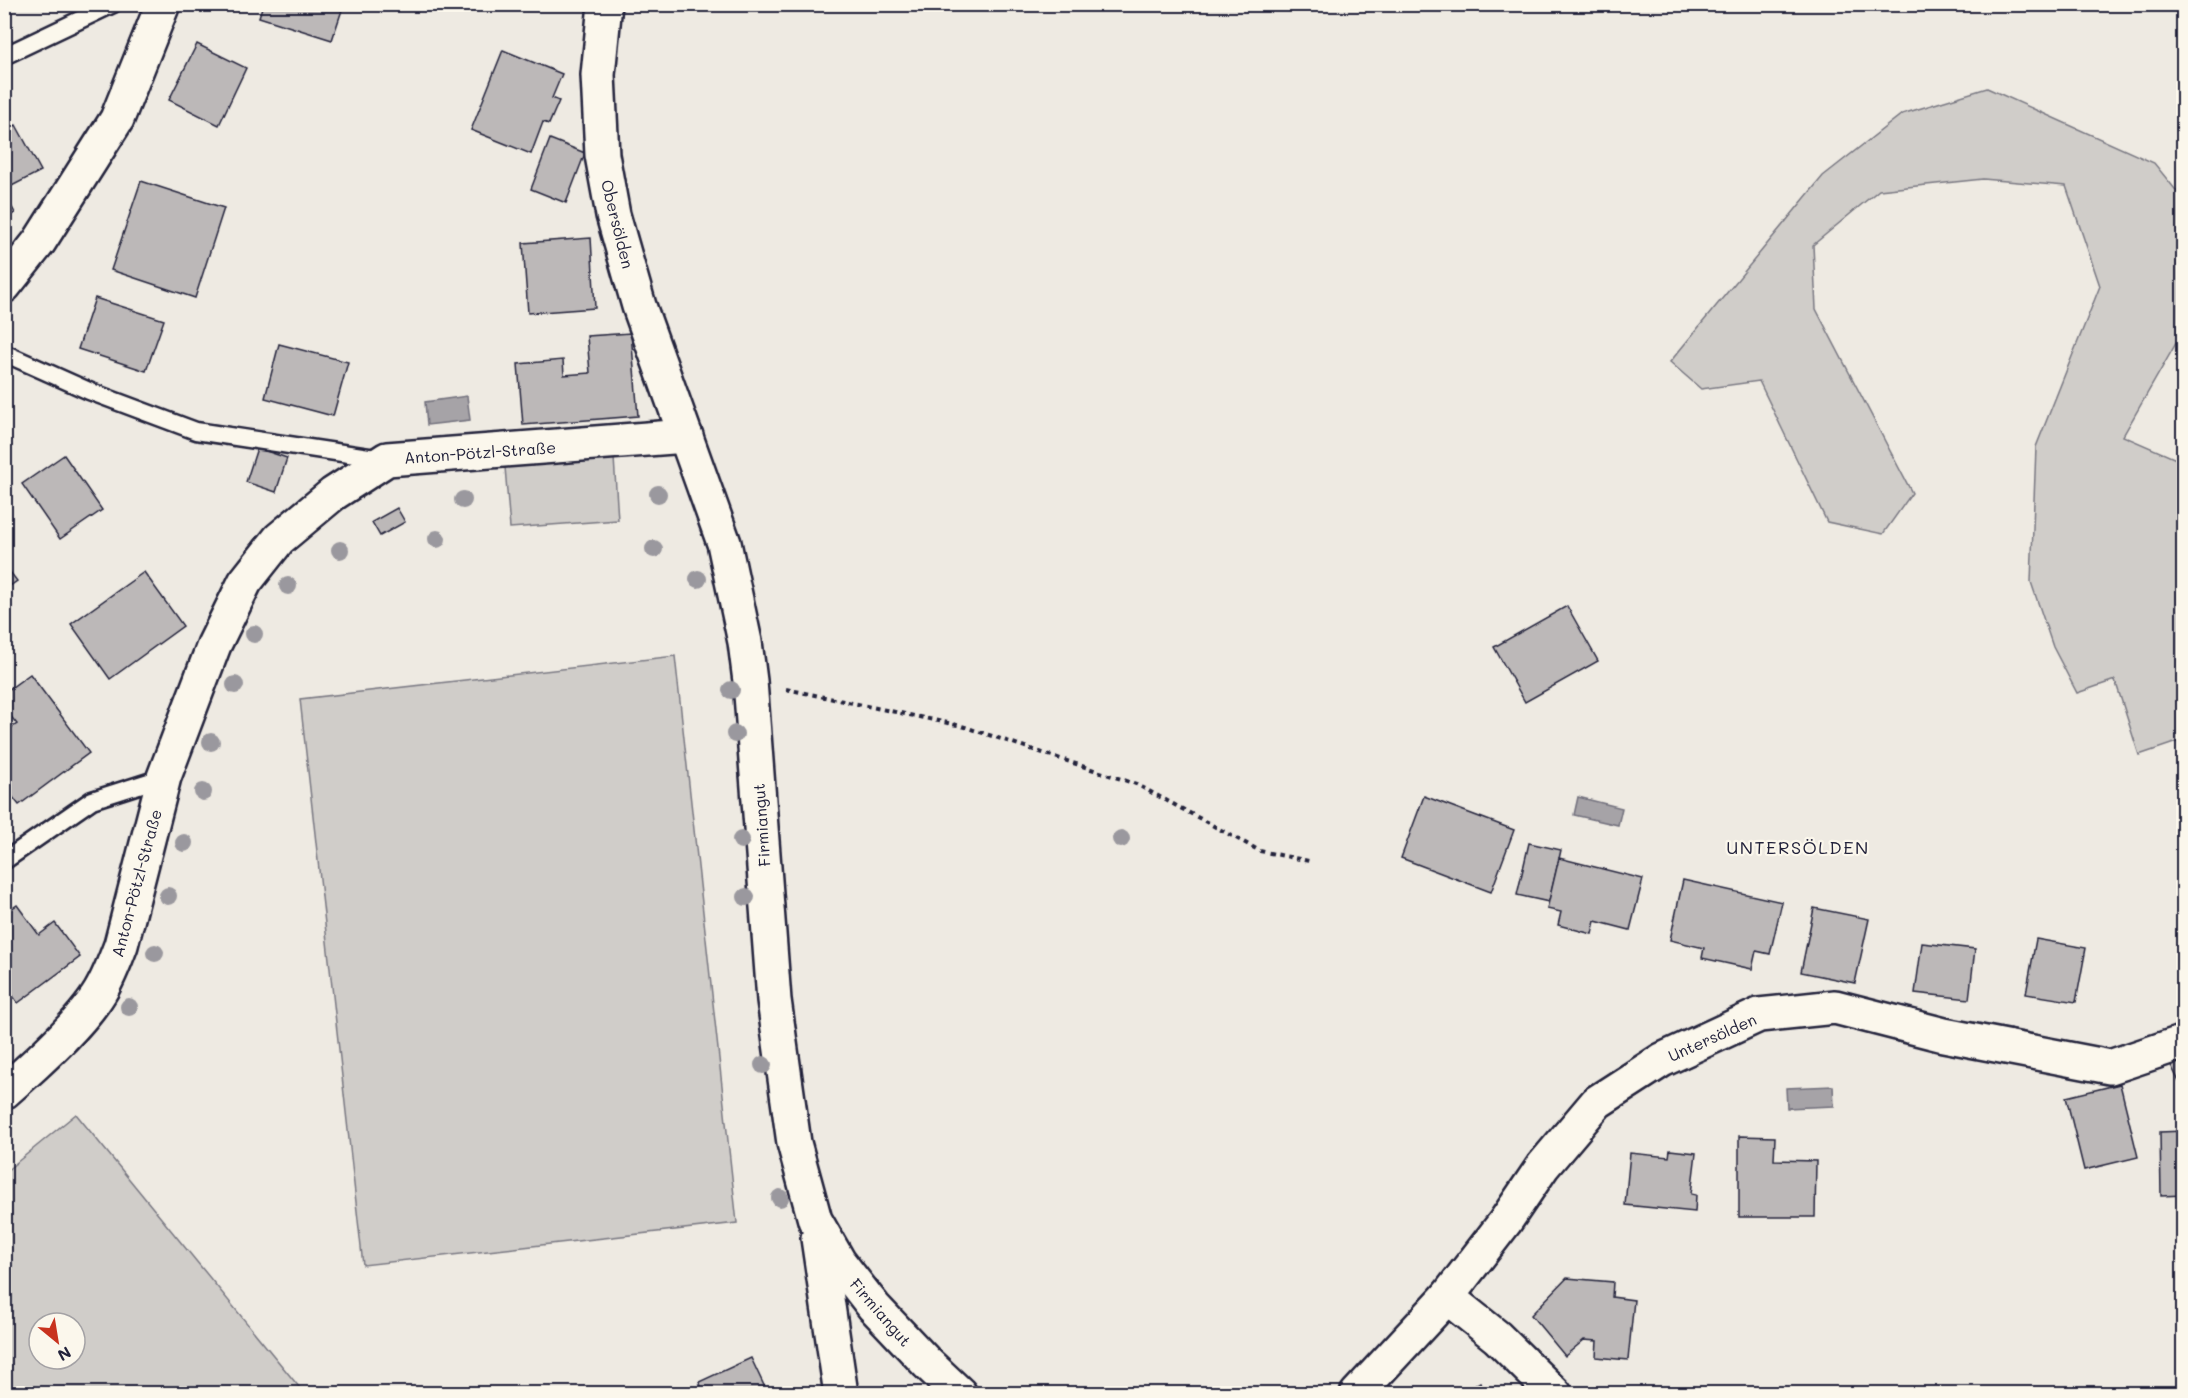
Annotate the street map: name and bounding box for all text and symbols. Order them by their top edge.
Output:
street label: Obersölden [597,177,639,271]
street label: Anton-Pötzl-Straße [403,436,557,468]
street label: Firmiangut [748,783,774,867]
street label: Anton-Pötzl-Straße [106,807,166,959]
district label: UNTERSÖLDEN [1726,835,1870,859]
street label: Untersölden [1664,1008,1760,1066]
street label: Firmiangut [846,1274,916,1350]
north arrow [27,1311,87,1371]
text: N [54,1342,75,1367]

